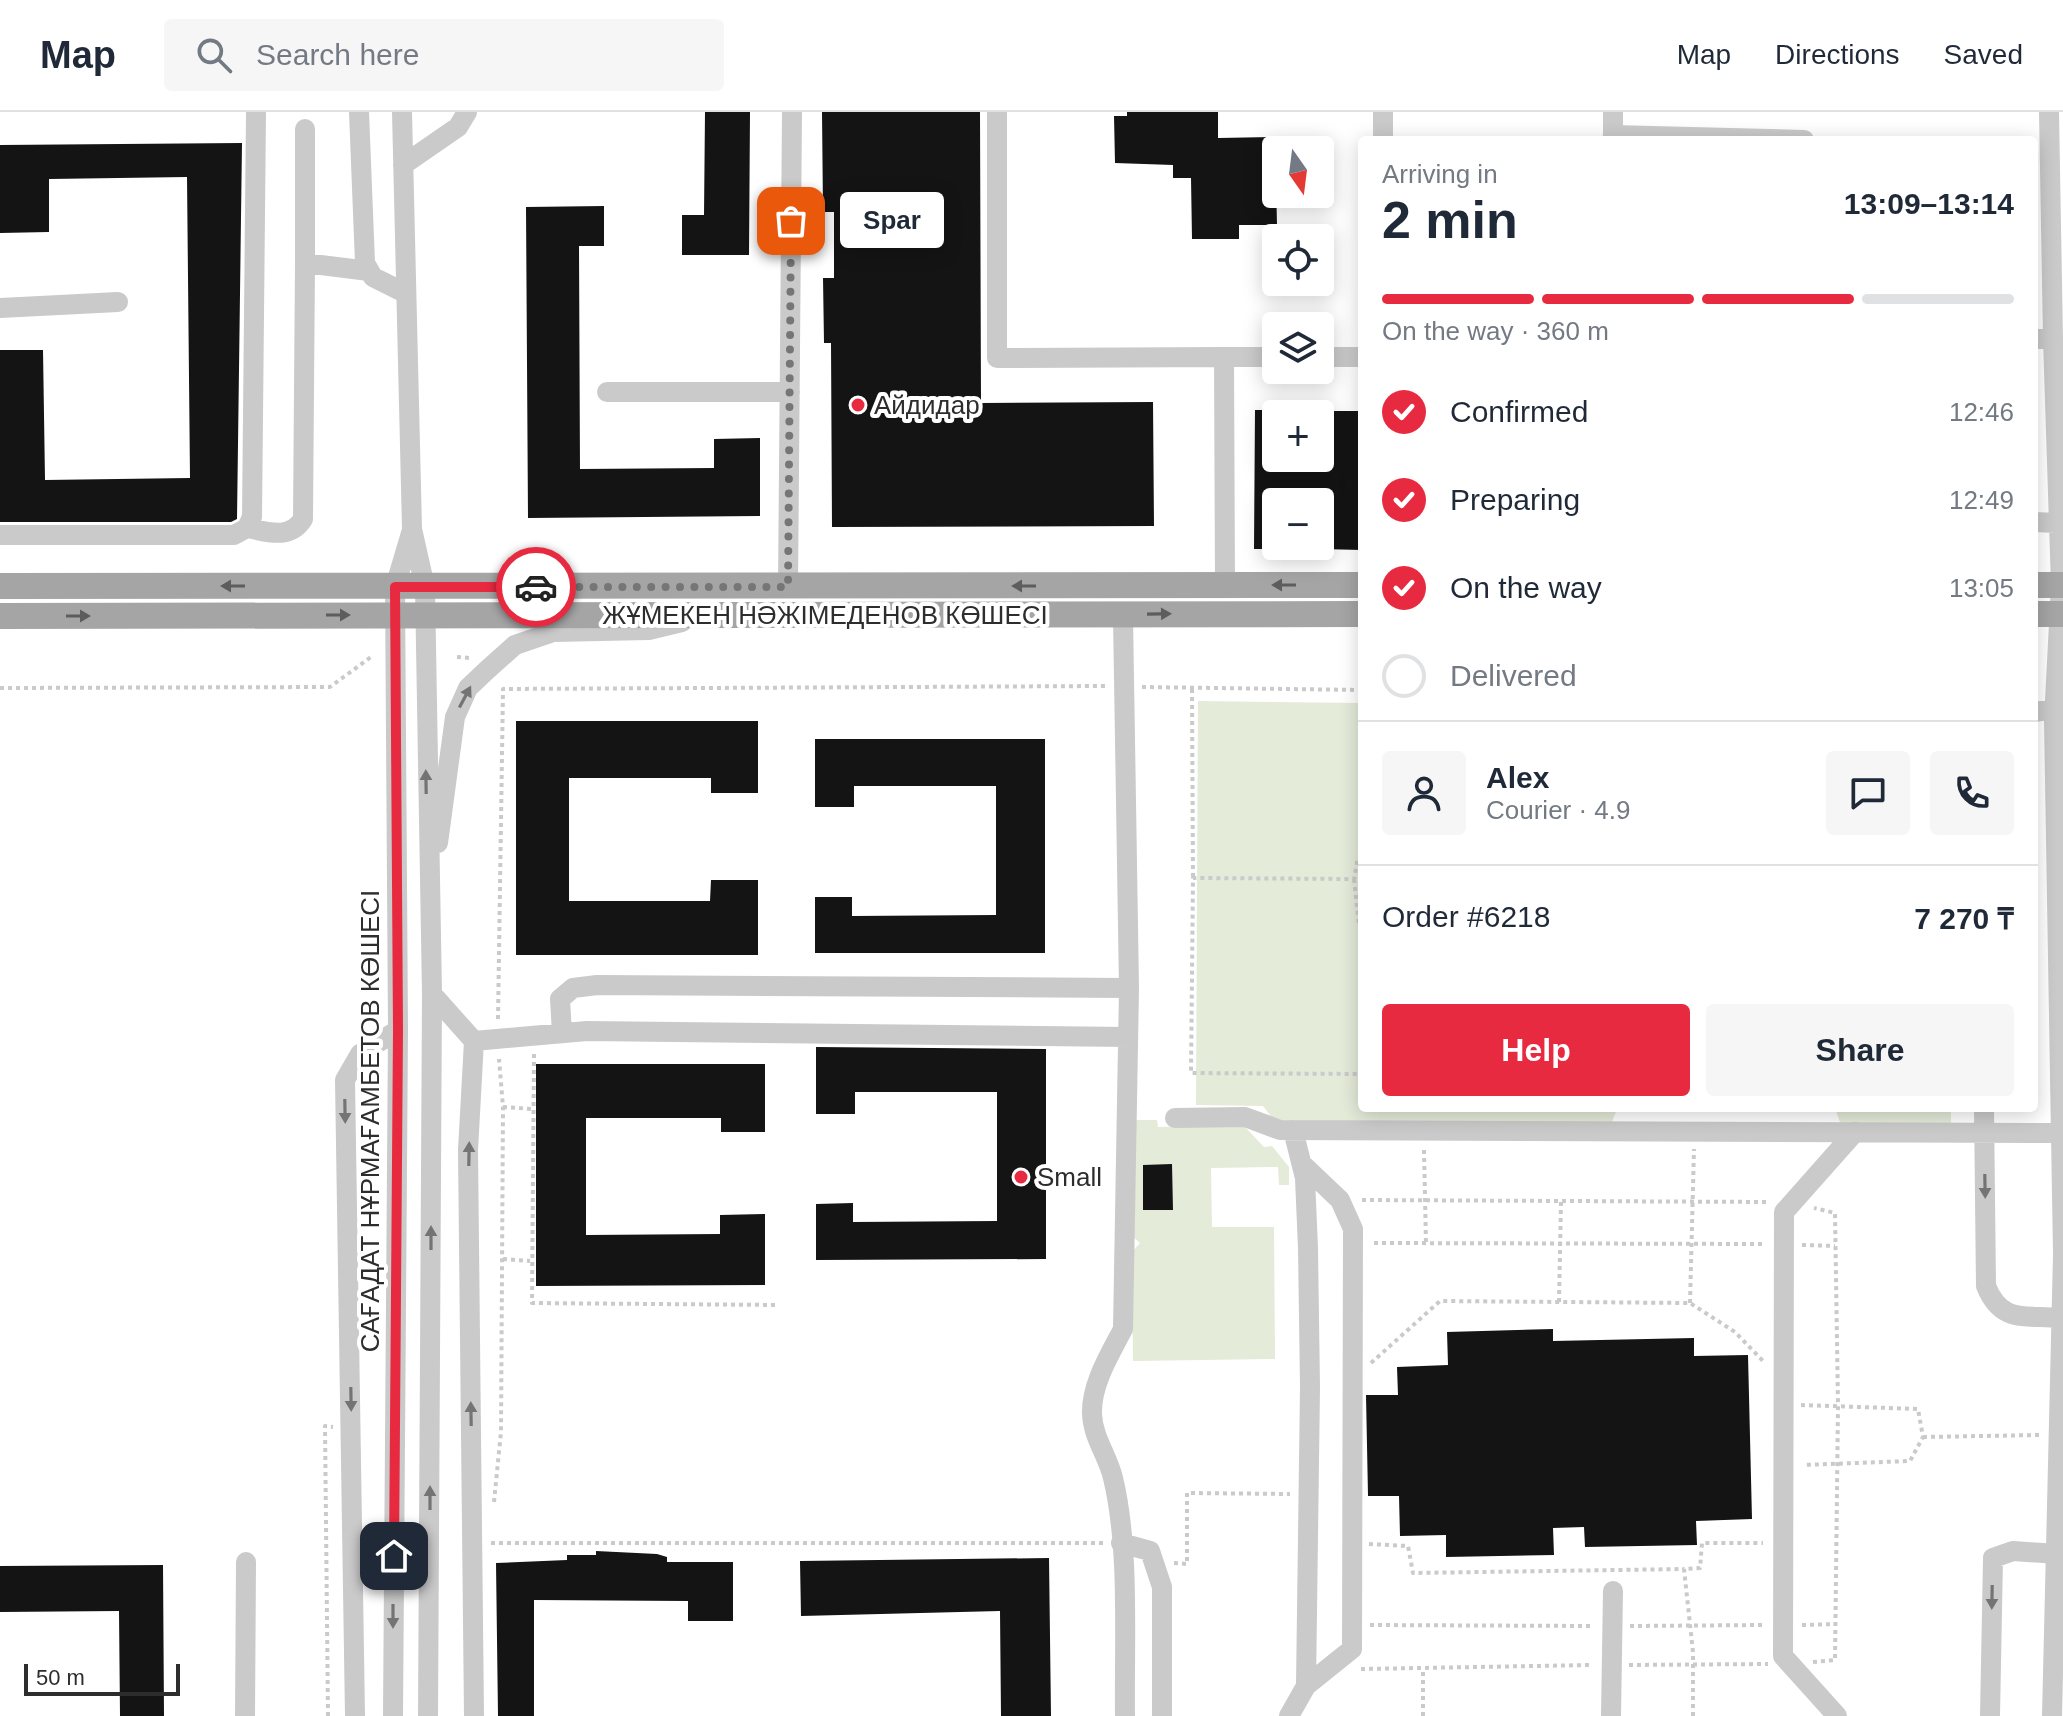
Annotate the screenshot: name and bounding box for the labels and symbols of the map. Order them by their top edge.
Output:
north arrow [1262,136,1334,208]
pin [757,187,825,255]
callout: Spar [839,193,943,249]
place label: Айдидар [874,390,980,420]
marker: Айдидар [849,396,867,414]
courier [496,547,576,627]
one-way arrow [1271,579,1296,591]
one-way arrow [220,580,245,592]
one-way arrow [1011,580,1036,592]
street label: ЖҰМЕКЕН НӘЖІМЕДЕНОВ КӨШЕСІ [602,600,1048,630]
one-way arrow [1147,608,1172,621]
one-way arrow [326,609,351,621]
one-way arrow [66,610,91,622]
one-way arrow [459,685,472,708]
one-way arrow [420,769,433,794]
street label: САҒАДАТ НҰРМАҒАМБЕТОВ КӨШЕСІ [355,890,385,1352]
one-way arrow [339,1099,352,1124]
one-way arrow [462,1141,475,1166]
place label: Small [1037,1162,1102,1192]
marker: Small [1012,1168,1030,1186]
one-way arrow [1978,1174,1991,1199]
one-way arrow [425,1225,437,1250]
one-way arrow [345,1387,357,1412]
one-way arrow [465,1401,477,1426]
one-way arrow [423,1485,436,1510]
pin [360,1522,428,1590]
one-way arrow [1986,1585,1998,1610]
one-way arrow [387,1604,400,1629]
scale bar [24,1660,180,1696]

